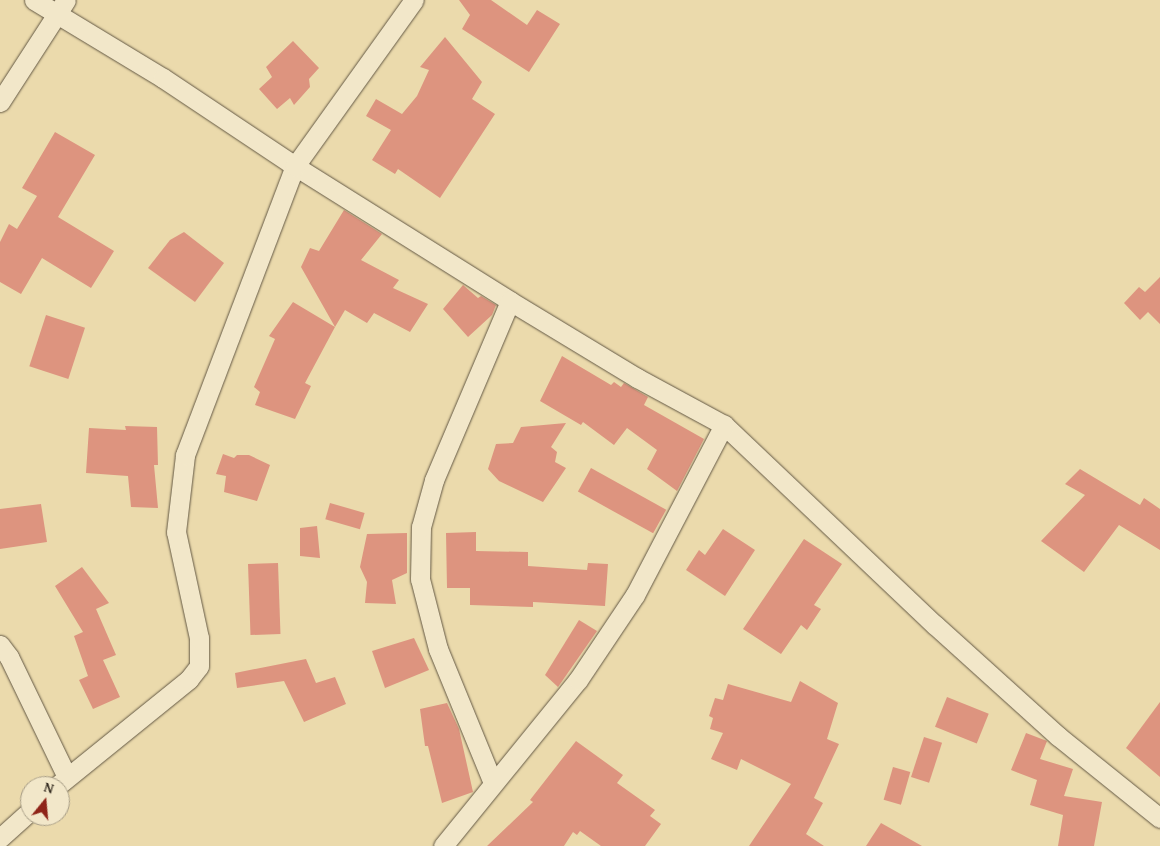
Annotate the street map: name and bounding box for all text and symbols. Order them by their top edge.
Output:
north arrow [20,776,70,826]
text: N [42,777,56,799]

